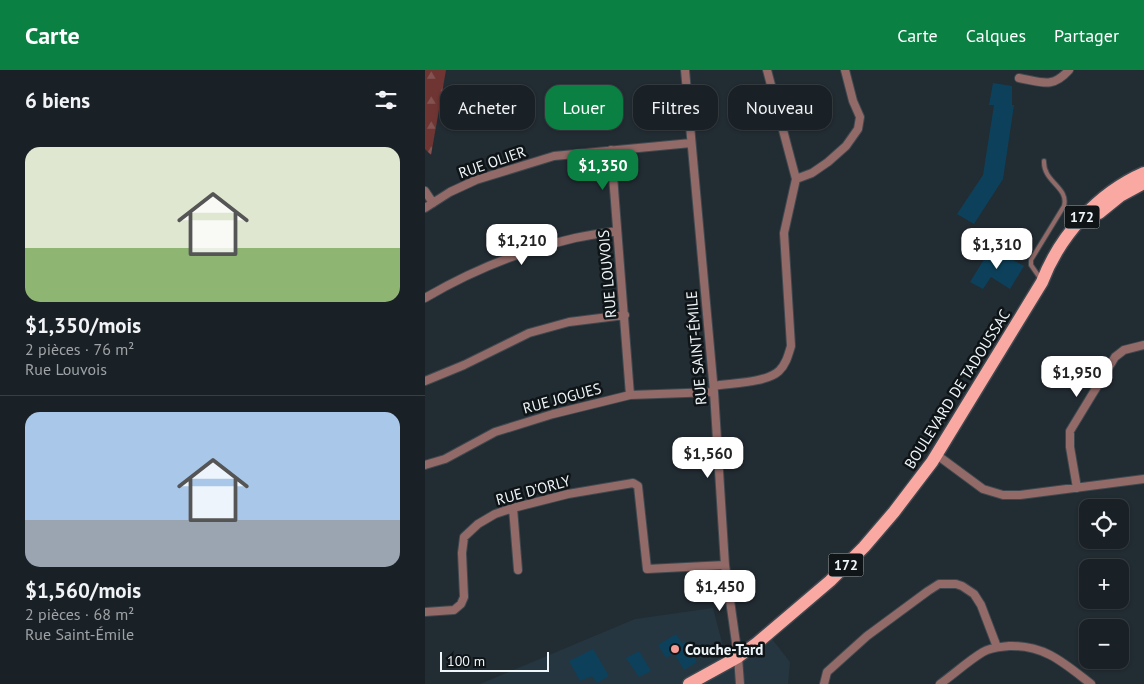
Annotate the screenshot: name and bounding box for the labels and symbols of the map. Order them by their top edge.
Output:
street label: RUE OLIER [456,142,528,182]
pin: $1,350 [562,148,644,191]
road number: 172 [1065,206,1099,228]
pin: $1,210 [481,224,563,266]
pin: $1,310 [956,228,1038,270]
street label: RUE LOUVOIS [594,229,620,319]
street label: RUE SAINT-ÉMILE [682,290,710,406]
street label: BOULEVARD DE TADOUSSAC [900,306,1014,472]
pin: $1,950 [1036,356,1118,398]
street label: RUE JOGUES [521,378,603,418]
pin: $1,560 [667,436,749,479]
street label: RUE D'ORLY [494,471,573,509]
road number: 172 [829,554,863,576]
pin: $1,450 [679,570,761,612]
place label: Couche-Tard [685,640,763,659]
marker: Couche-Tard [669,643,681,655]
scale bar [440,649,549,672]

